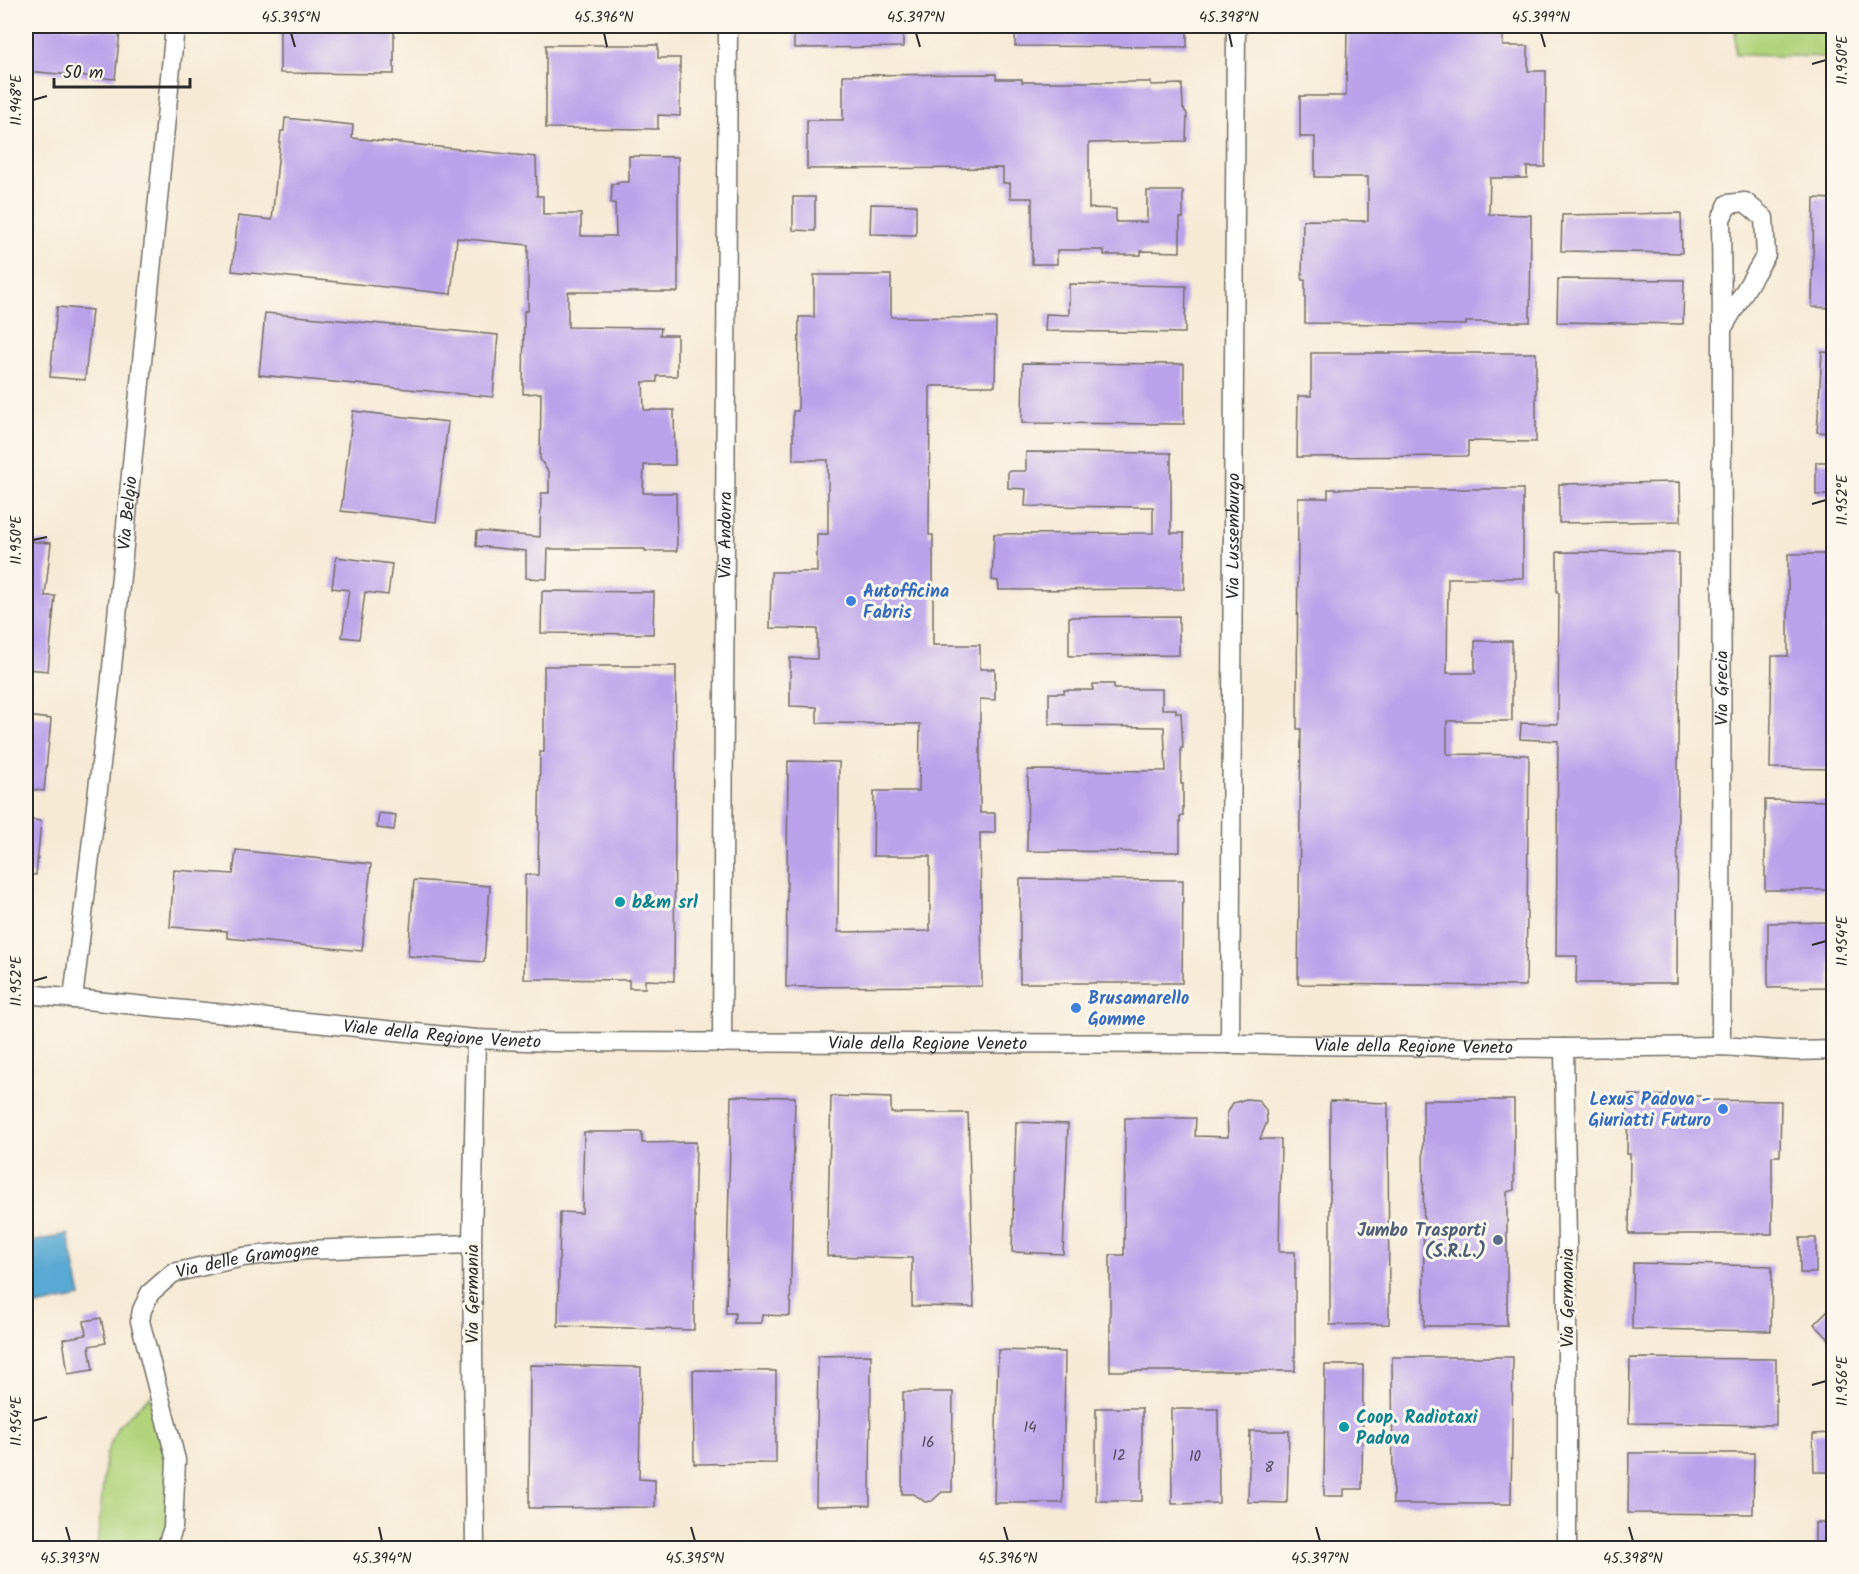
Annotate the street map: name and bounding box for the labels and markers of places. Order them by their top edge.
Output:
place label: Autofficina Fabris [863,578,949,628]
marker: Autofficina Fabris [844,594,858,608]
place label: b&m srl [632,889,698,918]
marker: b&m srl [613,895,627,909]
place label: Brusamarello Gomme [1088,985,1189,1035]
marker: Brusamarello Gomme [1069,1001,1083,1015]
place label: Lexus Padova - Giuriatti Futuro [1589,1086,1711,1136]
marker: Lexus Padova - Giuriatti Futuro [1716,1102,1730,1116]
place label: Jumbo Trasporti (S.R.L.) [1357,1217,1486,1267]
marker: Jumbo Trasporti (S.R.L.) [1491,1233,1505,1247]
place label: Coop. Radiotaxi Padova [1356,1404,1478,1454]
marker: Coop. Radiotaxi Padova [1337,1420,1351,1434]

